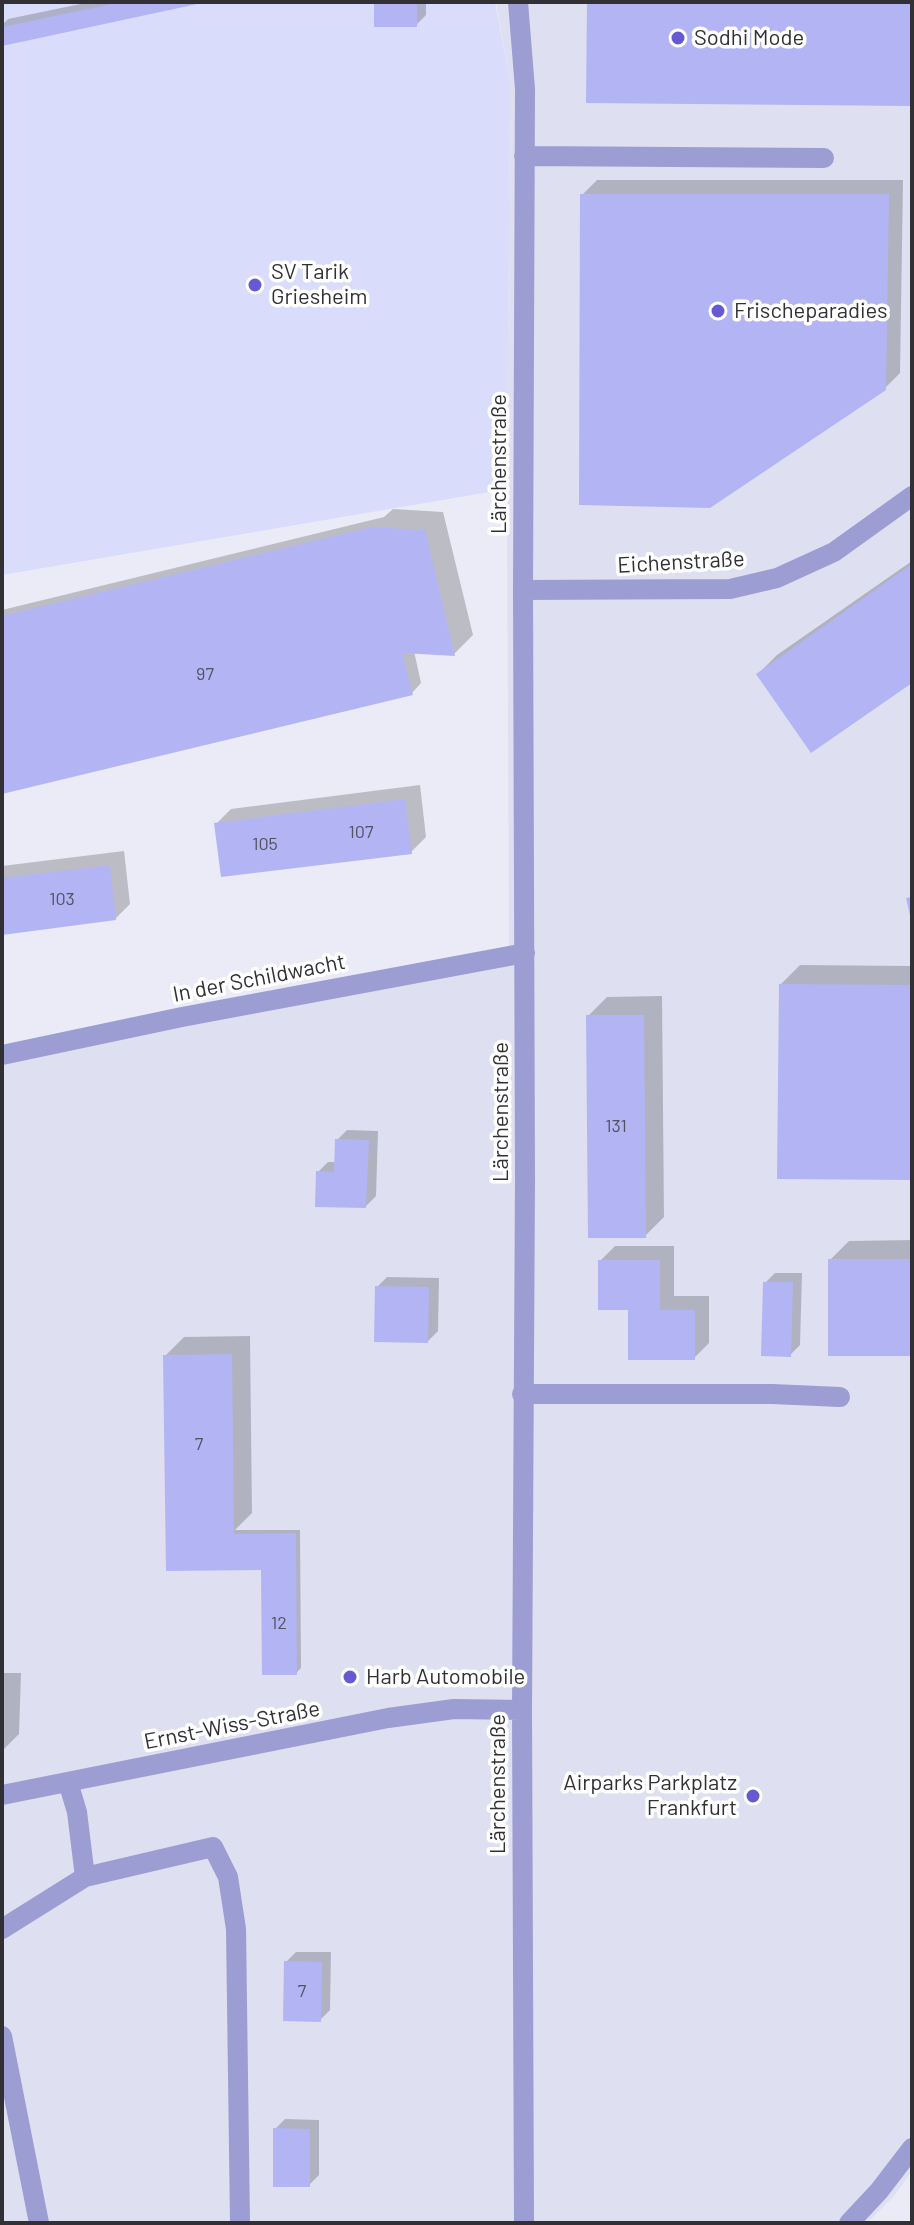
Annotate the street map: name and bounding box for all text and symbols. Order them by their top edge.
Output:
place label: Sodhi Mode [694,25,804,51]
marker: Sodhi Mode [669,29,687,47]
place label: SV Tarik Griesheim [271,259,367,310]
marker: SV Tarik Griesheim [246,276,264,294]
place label: Frischeparadies [734,298,888,324]
marker: Frischeparadies [709,302,727,320]
street label: Lärchenstraße [486,394,512,534]
street label: Eichenstraße [617,545,745,579]
house number: 97 [196,663,214,685]
house number: 107 [349,821,373,843]
house number: 105 [252,833,278,855]
house number: 103 [49,888,75,910]
street label: In der Schildwacht [171,948,347,1008]
street label: Lärchenstraße [488,1042,514,1182]
house number: 131 [605,1115,627,1137]
house number: 7 [195,1433,203,1455]
house number: 12 [271,1612,287,1634]
place label: Harb Automobile [366,1664,525,1690]
marker: Harb Automobile [341,1668,359,1686]
street label: Ernst-Wiss-Straße [142,1695,322,1755]
street label: Lärchenstraße [485,1714,511,1854]
place label: Airparks Parkplatz Frankfurt [563,1770,737,1822]
marker: Airparks Parkplatz Frankfurt [744,1787,762,1805]
house number: 7 [298,1980,306,2002]

